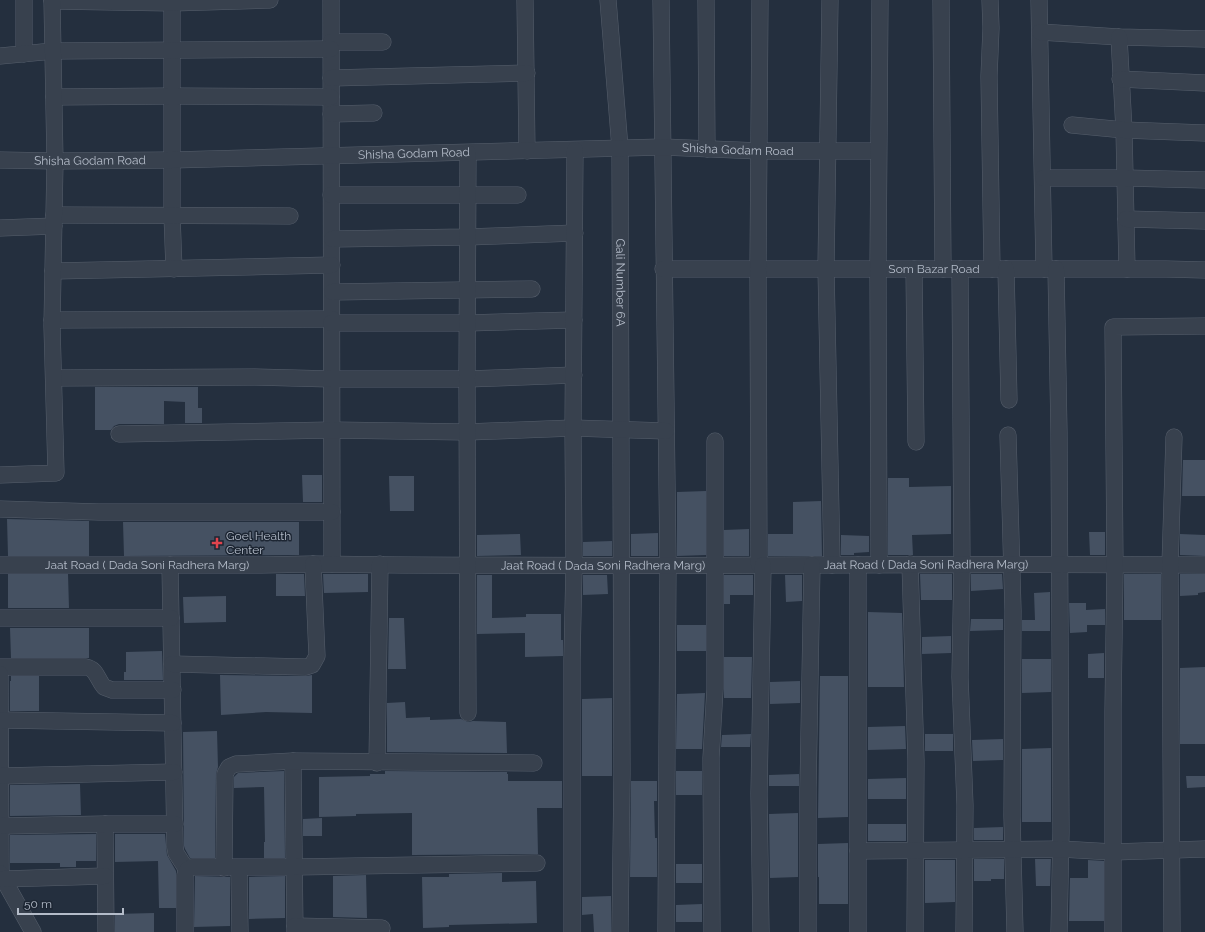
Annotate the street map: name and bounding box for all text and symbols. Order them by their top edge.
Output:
street label: Shisha Godam Road [682,141,794,158]
street label: Shisha Godam Road [358,145,470,162]
street label: Shisha Godam Road [34,153,146,168]
street label: Gali Number 6A [613,238,628,327]
street label: Som Bazar Road [888,262,980,276]
place label: Goel Health Center [226,529,291,557]
marker: Goel Health Center [211,537,223,549]
street label: Jaat Road ( Dada Soni Radhera Marg) [45,558,249,572]
street label: Jaat Road ( Dada Soni Radhera Marg) [501,558,705,573]
street label: Jaat Road ( Dada Soni Radhera Marg) [824,558,1028,572]
scale bar [18,890,123,916]
text: 50 m [24,897,52,911]

